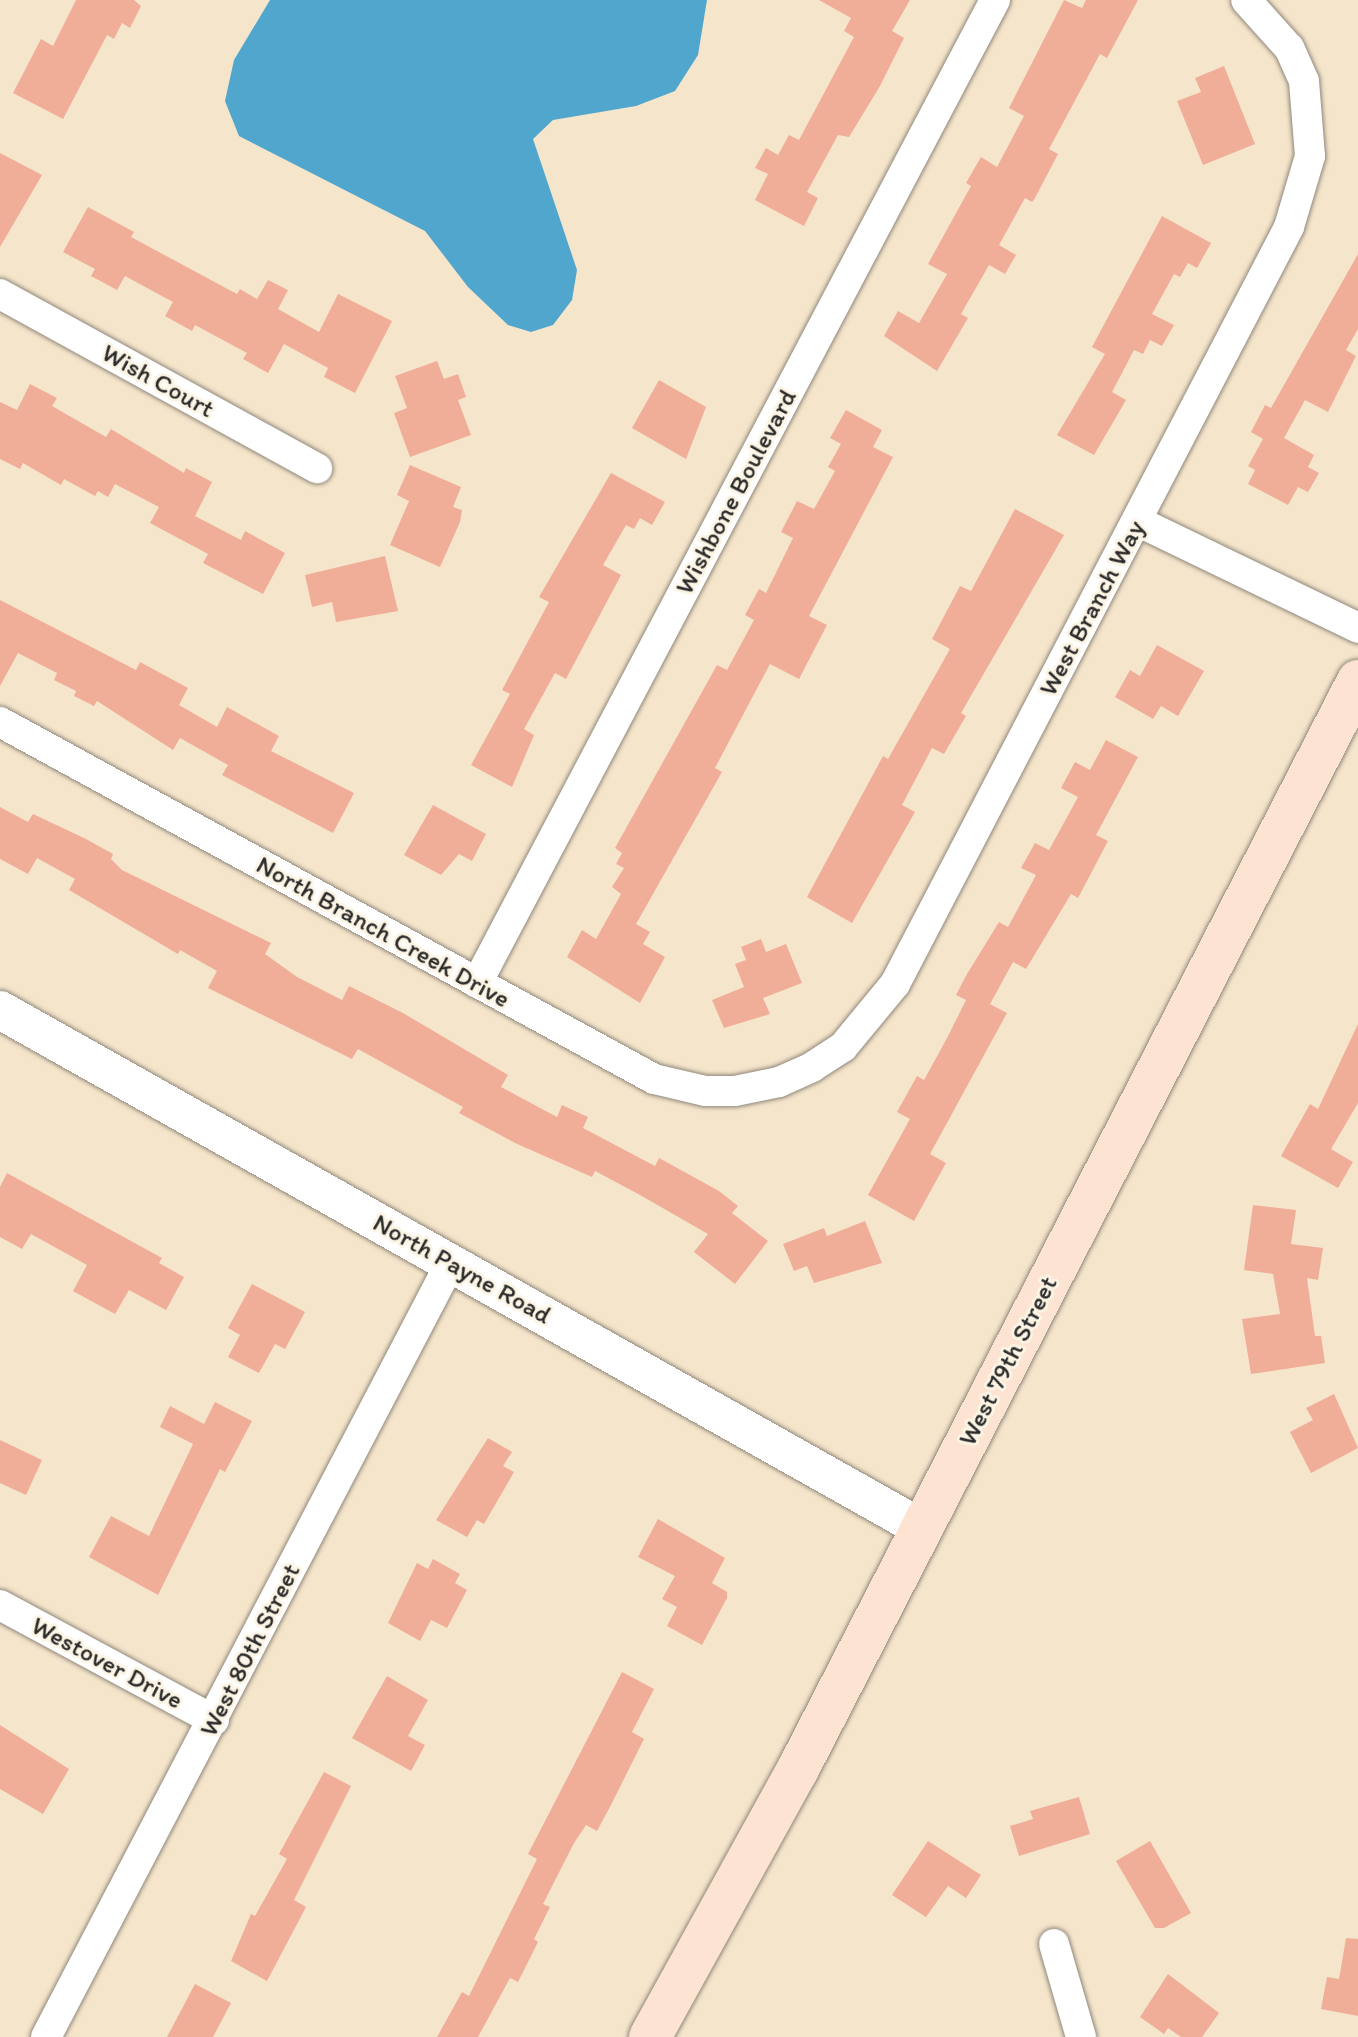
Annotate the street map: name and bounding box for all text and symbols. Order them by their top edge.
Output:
street label: Wish Court [96,337,220,425]
street label: Wishbone Boulevard [669,384,803,600]
street label: West Branch Way [1033,515,1151,701]
street label: North Branch Creek Drive [250,849,516,1015]
street label: North Payne Road [368,1207,556,1331]
street label: West 79th Street [952,1271,1064,1451]
street label: West 80th Street [193,1559,307,1741]
street label: Westover Drive [26,1610,188,1716]

